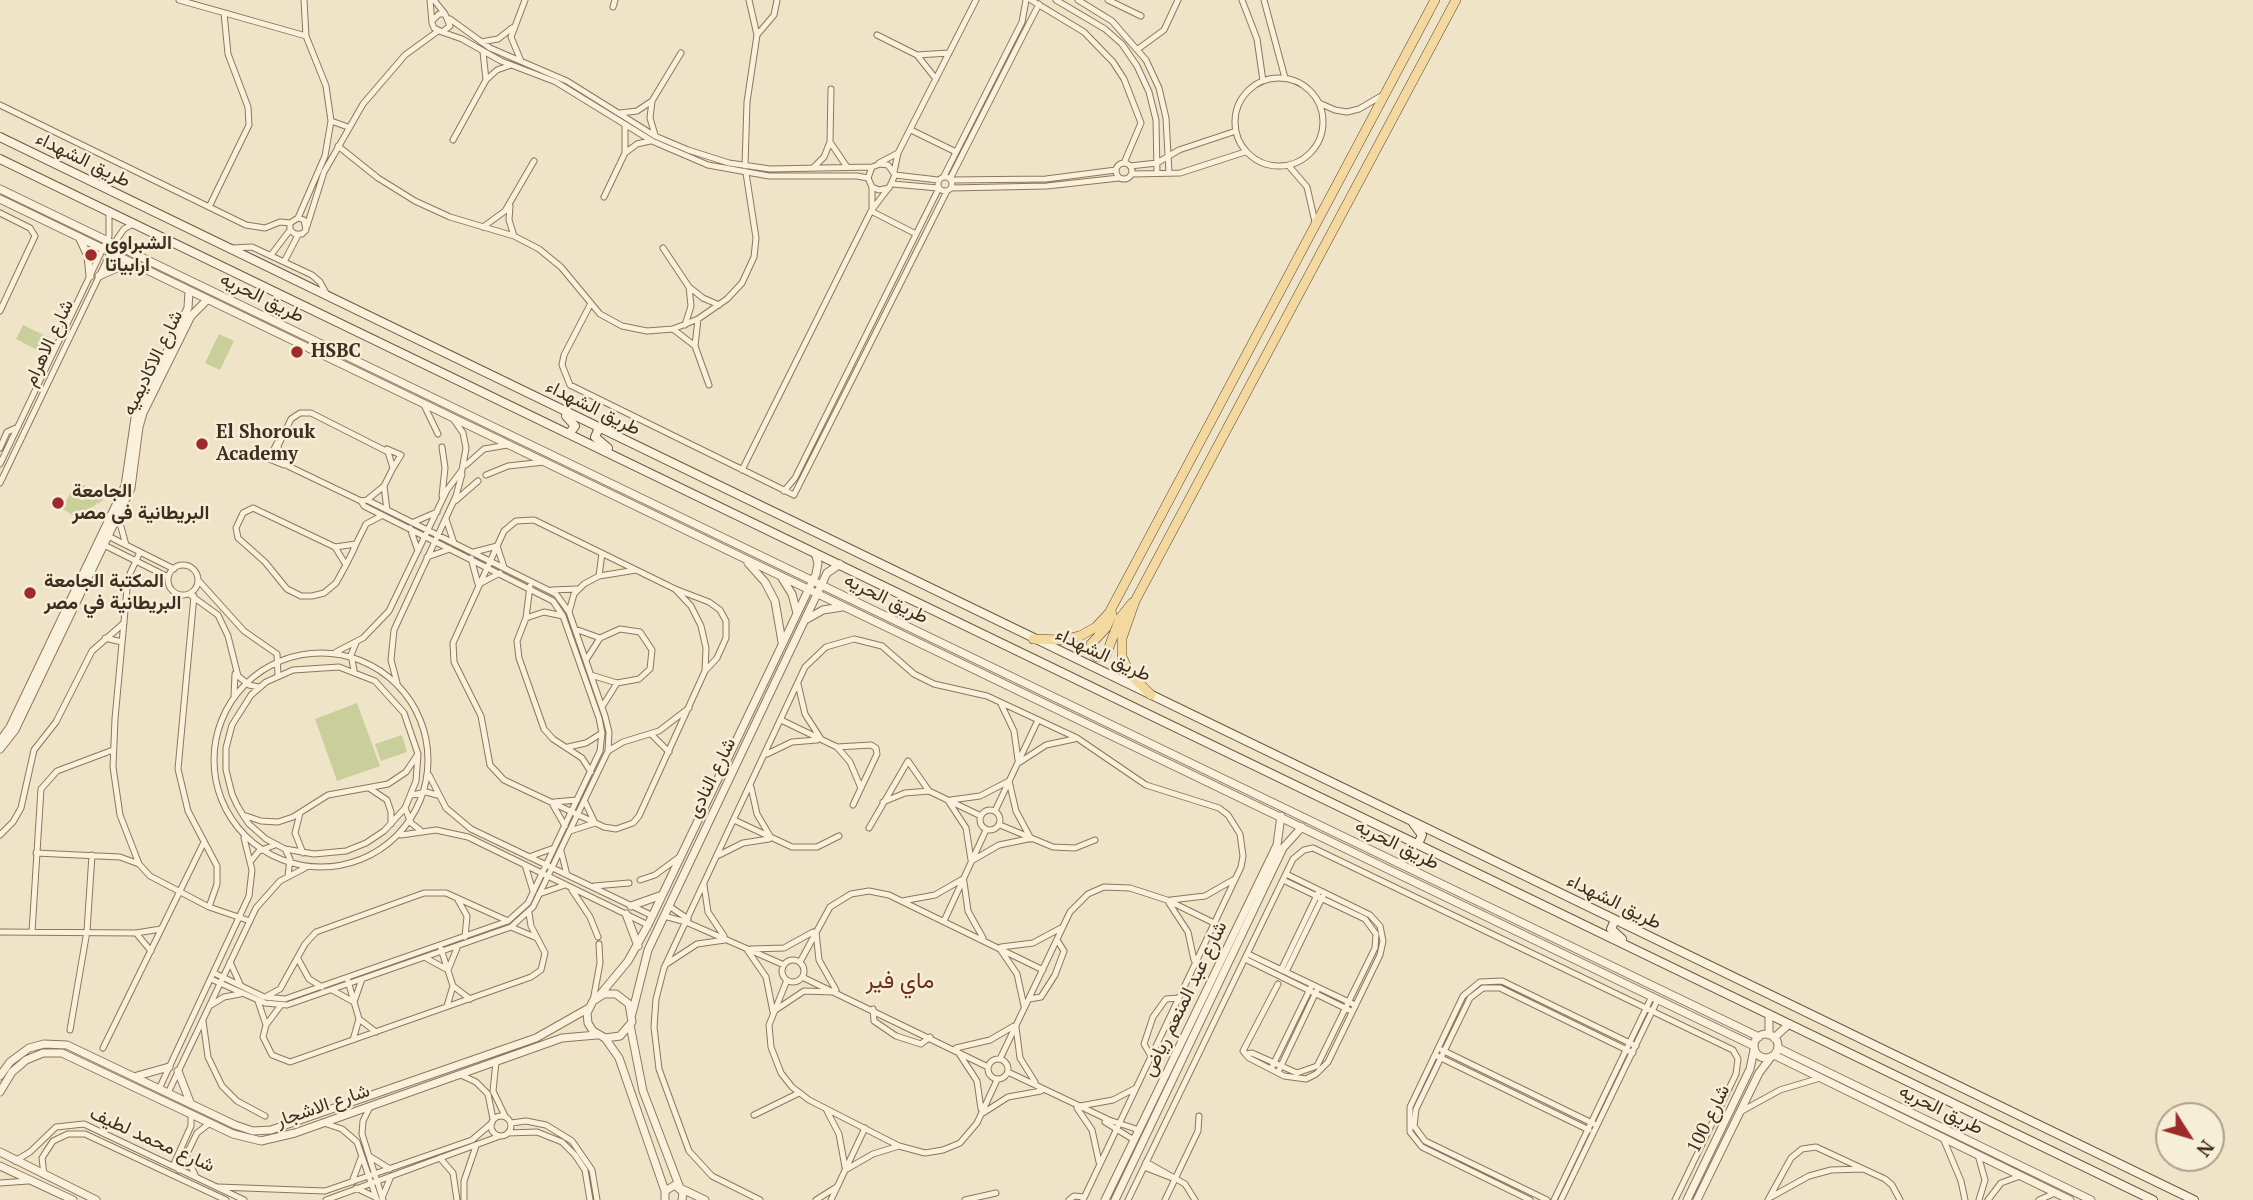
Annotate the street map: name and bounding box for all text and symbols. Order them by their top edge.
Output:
street label: طريق الشهداء [32,127,134,193]
place label: الشبراوى ارابياتا [105,233,172,277]
marker: الشبراوى ارابياتا [83,247,99,263]
street label: طريق الحريه [216,268,308,328]
street label: شارع الاهرام [19,296,79,390]
street label: شارع الاكاديميه [118,307,188,419]
place label: HSBC [311,341,361,363]
marker: HSBC [289,344,305,360]
street label: طريق الشهداء [542,375,644,441]
place label: El Shorouk Academy [216,422,315,466]
marker: El Shorouk Academy [194,436,210,452]
place label: الجامعة البريطانية فى مصر [72,481,209,525]
marker: الجامعة البريطانية فى مصر [50,495,66,511]
street label: طريق الحريه [840,569,932,629]
place label: المكتبة الجامعة البريطانية في مصر [44,571,181,615]
marker: المكتبة الجامعة البريطانية في مصر [22,585,38,601]
street label: طريق الشهداء [1052,623,1154,687]
street label: شارع النادى [683,734,741,822]
street label: طريق الحريه [1351,815,1443,875]
street label: طريق الشهداء [1563,869,1665,935]
street label: شارع عبد المنعم رياض [1138,918,1232,1080]
district label: ماي فير [866,967,934,995]
street label: شارع الاشجار [273,1079,373,1133]
street label: طريق الحريه [1895,1080,1987,1140]
street label: شارع 100 [1683,1081,1735,1157]
street label: شارع محمد لطيف [86,1102,218,1178]
north arrow [2155,1102,2225,1172]
text: N [2191,1135,2220,1162]

